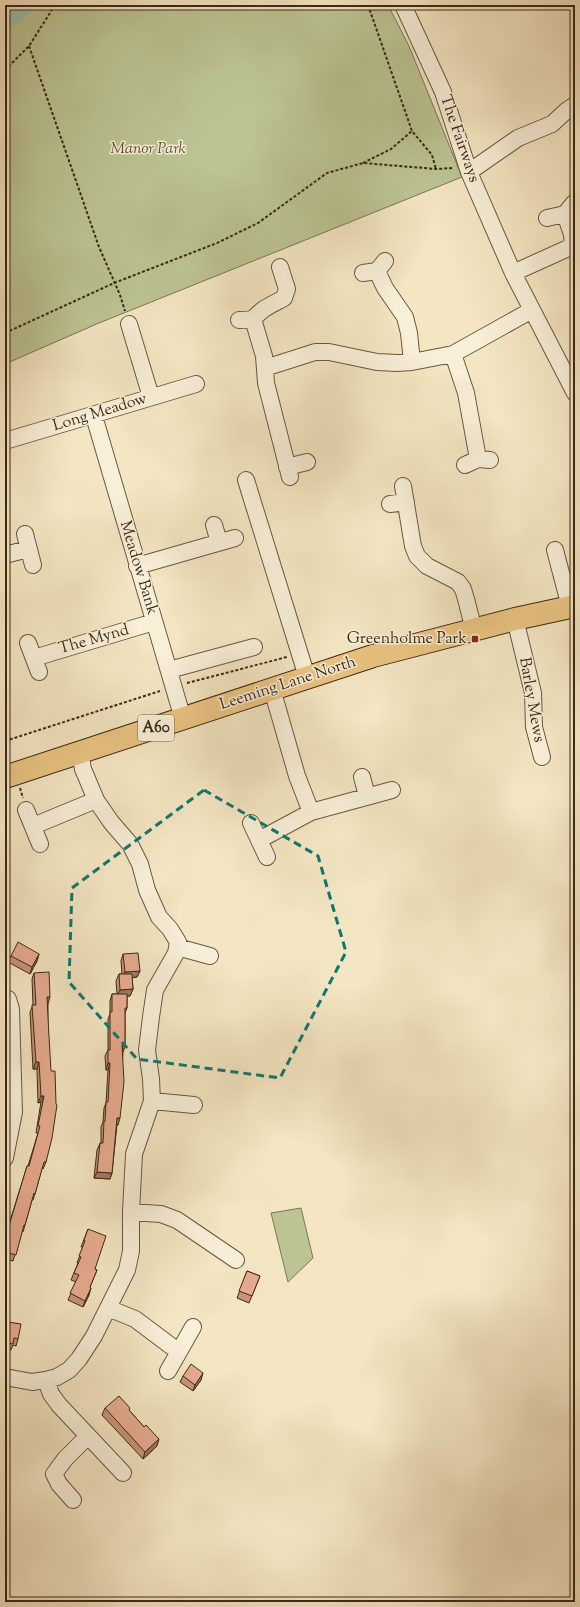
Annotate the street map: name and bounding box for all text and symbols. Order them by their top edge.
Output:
street label: The Fairways [433,92,485,186]
park label: Manor Park [110,138,186,161]
street label: Long Meadow [50,388,150,438]
street label: Meadow Bank [113,518,163,618]
street label: The Mynd [56,619,132,661]
place label: Greenholme Park [347,628,467,651]
marker: Greenholme Park [470,634,480,644]
street label: Leeming Lane North [217,651,360,717]
street label: Barley Mews [512,656,550,744]
road number: A60 [138,715,174,741]

